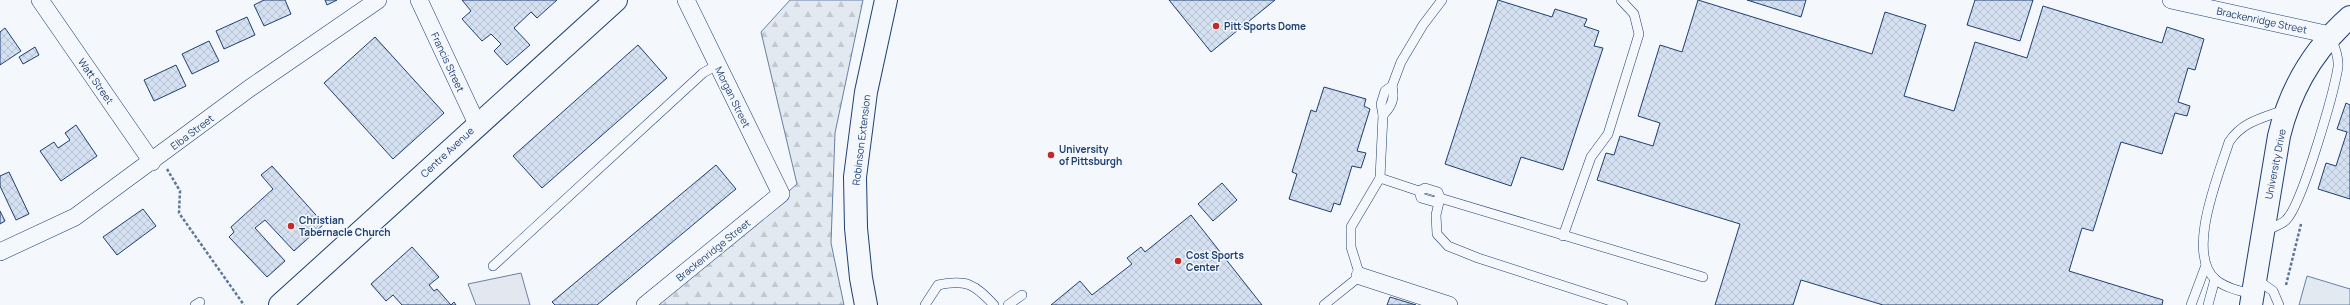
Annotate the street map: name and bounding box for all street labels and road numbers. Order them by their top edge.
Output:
street label: Brackenridge Street [2215,4,2309,36]
street label: Francis Street [428,30,468,94]
street label: Watt Street [75,55,117,107]
street label: Morgan Street [712,64,754,130]
street label: Robinson Extension [848,94,874,186]
street label: Elba Street [167,111,217,153]
street label: Centre Avenue [417,123,477,180]
street label: University Drive [2261,127,2289,200]
street label: Brackenridge Street [673,216,753,284]

